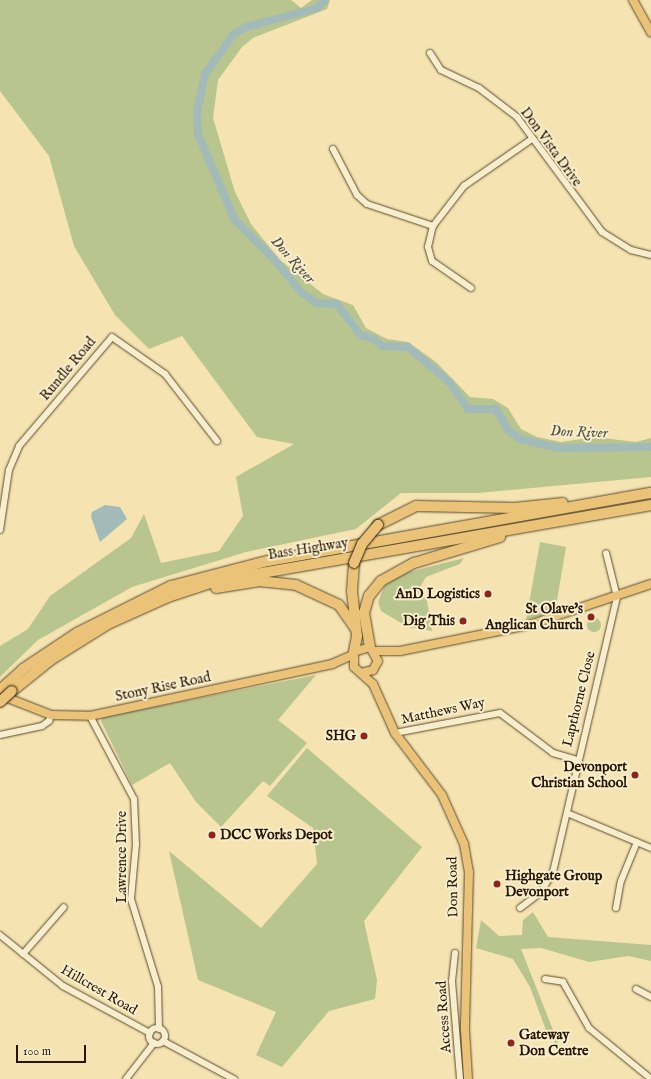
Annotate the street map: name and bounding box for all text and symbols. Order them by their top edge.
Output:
street label: Don Vista Drive [517,104,585,190]
water label: Don River [267,233,319,287]
street label: Rundle Road [37,334,99,404]
water label: Don River [550,422,608,442]
street label: Bass Highway [267,534,349,564]
place label: AnD Logistics [395,586,480,602]
marker: AnD Logistics [483,589,493,599]
place label: St Olave's Anglican Church [485,601,583,634]
marker: St Olave's Anglican Church [586,612,596,622]
place label: Dig This [403,613,455,629]
marker: Dig This [458,616,468,626]
street label: Lapthorne Close [559,649,599,749]
street label: Stony Rise Road [114,669,212,705]
street label: Matthews Way [400,694,486,728]
place label: SHG [326,728,356,744]
marker: SHG [359,731,369,741]
place label: Devonport Christian School [531,759,627,792]
marker: Devonport Christian School [630,770,640,780]
street label: Lawrence Drive [114,811,130,903]
place label: DCC Works Depot [220,827,333,843]
marker: DCC Works Depot [207,830,217,840]
street label: Don Road [444,856,462,918]
place label: Highgate Group Devonport [505,868,602,900]
marker: Highgate Group Devonport [492,879,502,889]
street label: Hillcrest Road [58,961,140,1019]
street label: Access Road [433,980,455,1054]
place label: Gateway Don Centre [519,1027,588,1060]
scale bar [18,1037,88,1063]
marker: Gateway Don Centre [506,1038,516,1048]
text: 100 m [23,1044,51,1059]

